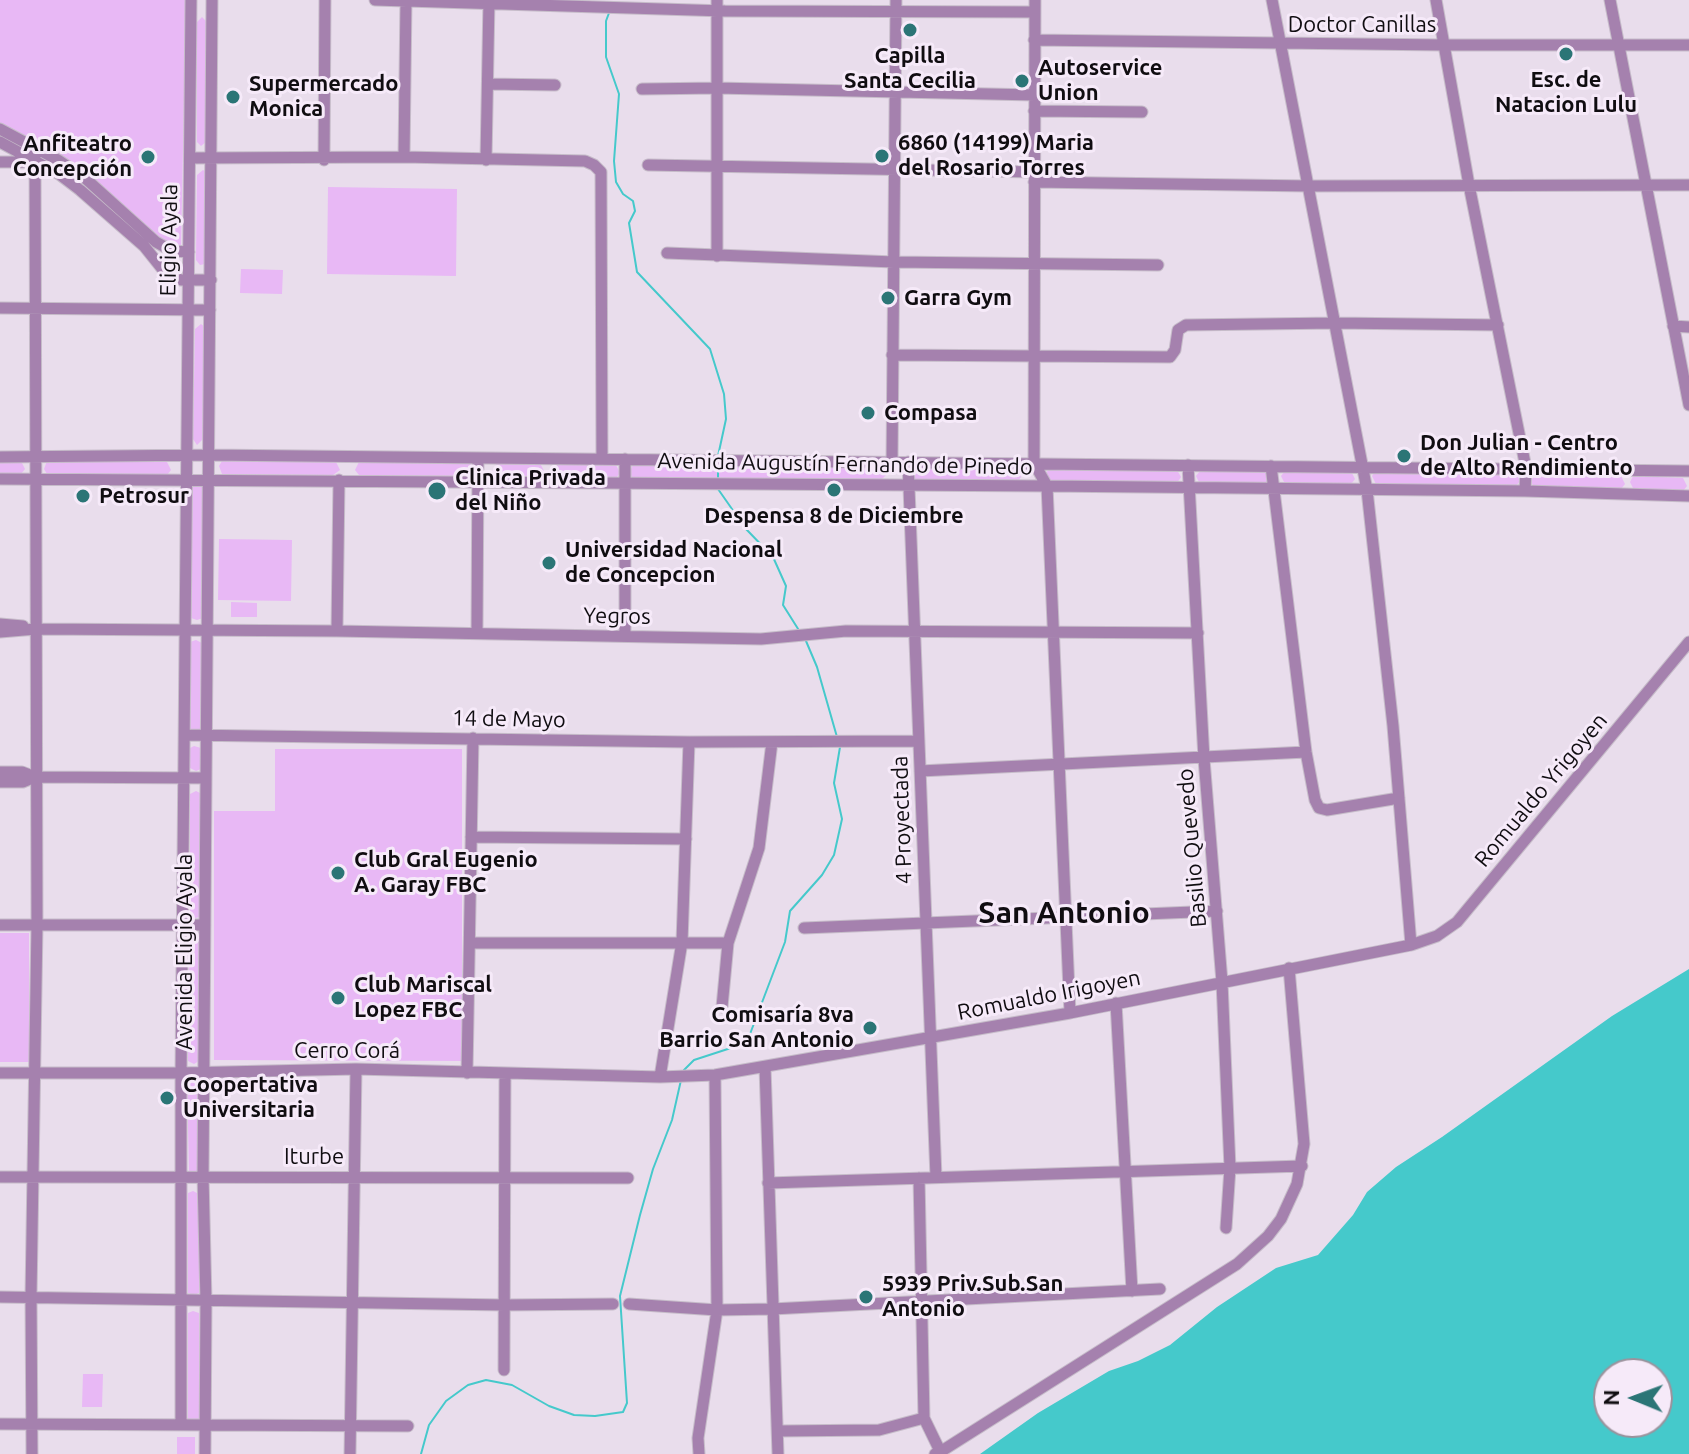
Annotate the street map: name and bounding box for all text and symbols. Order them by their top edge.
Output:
street label: Doctor Canillas [1288,12,1436,38]
marker: Capilla Santa Cecilia [901,21,919,39]
place label: Capilla Santa Cecilia [844,43,976,94]
marker: Esc. de Natacion Lulu [1557,45,1575,63]
place label: Autoservice Union [1038,55,1162,106]
place label: Esc. de Natacion Lulu [1495,67,1637,118]
place label: Supermercado Monica [249,71,399,122]
marker: Autoservice Union [1013,72,1031,90]
marker: Supermercado Monica [224,88,242,106]
place label: 6860 (14199) Maria del Rosario Torres [898,130,1094,182]
place label: Anfiteatro Concepción [13,131,132,182]
marker: 6860 (14199) Maria del Rosario Torres [873,147,891,165]
marker: Anfiteatro Concepción [139,148,157,166]
street label: Eligio Ayala [155,183,183,297]
place label: Garra Gym [904,285,1012,311]
marker: Garra Gym [879,289,897,307]
place label: Compasa [884,400,978,426]
marker: Compasa [859,404,877,422]
place label: Don Julian - Centro de Alto Rendimiento [1420,430,1633,482]
marker: Don Julian - Centro de Alto Rendimiento [1395,447,1413,465]
street label: Avenida Augustín Fernando de Pinedo [657,448,1033,480]
place label: Clinica Privada del Niño [455,465,606,516]
marker: Clinica Privada del Niño [426,480,448,502]
marker: Despensa 8 de Diciembre [825,481,843,499]
place label: Petrosur [99,483,189,509]
marker: Petrosur [74,487,92,505]
place label: Despensa 8 de Diciembre [704,503,964,529]
place label: Universidad Nacional de Concepcion [565,537,782,588]
marker: Universidad Nacional de Concepcion [540,554,558,572]
street label: Yegros [583,602,651,630]
street label: 14 de Mayo [452,705,566,733]
street label: Romualdo Yrigoyen [1469,708,1613,872]
street label: 4 Proyectada [887,755,917,885]
street label: Basilio Quevedo [1172,767,1212,929]
place label: Club Gral Eugenio A. Garay FBC [354,847,538,898]
street label: Avenida Eligio Ayala [172,854,198,1050]
marker: Club Gral Eugenio A. Garay FBC [329,864,347,882]
district label: San Antonio [978,895,1150,931]
street label: Romualdo Irigoyen [955,964,1143,1026]
place label: Club Mariscal Lopez FBC [354,972,492,1024]
marker: Club Mariscal Lopez FBC [329,989,347,1007]
place label: Comisaría 8va Barrio San Antonio [659,1002,854,1054]
marker: Comisaría 8va Barrio San Antonio [861,1019,879,1037]
street label: Cerro Corá [294,1038,400,1064]
place label: Coopertativa Universitaria [183,1072,318,1124]
marker: Coopertativa Universitaria [158,1089,176,1107]
street label: Iturbe [284,1144,344,1170]
place label: 5939 Priv.Sub.San Antonio [882,1271,1063,1322]
marker: 5939 Priv.Sub.San Antonio [857,1288,875,1306]
north arrow [1593,1358,1673,1438]
text: N [1598,1389,1623,1406]

